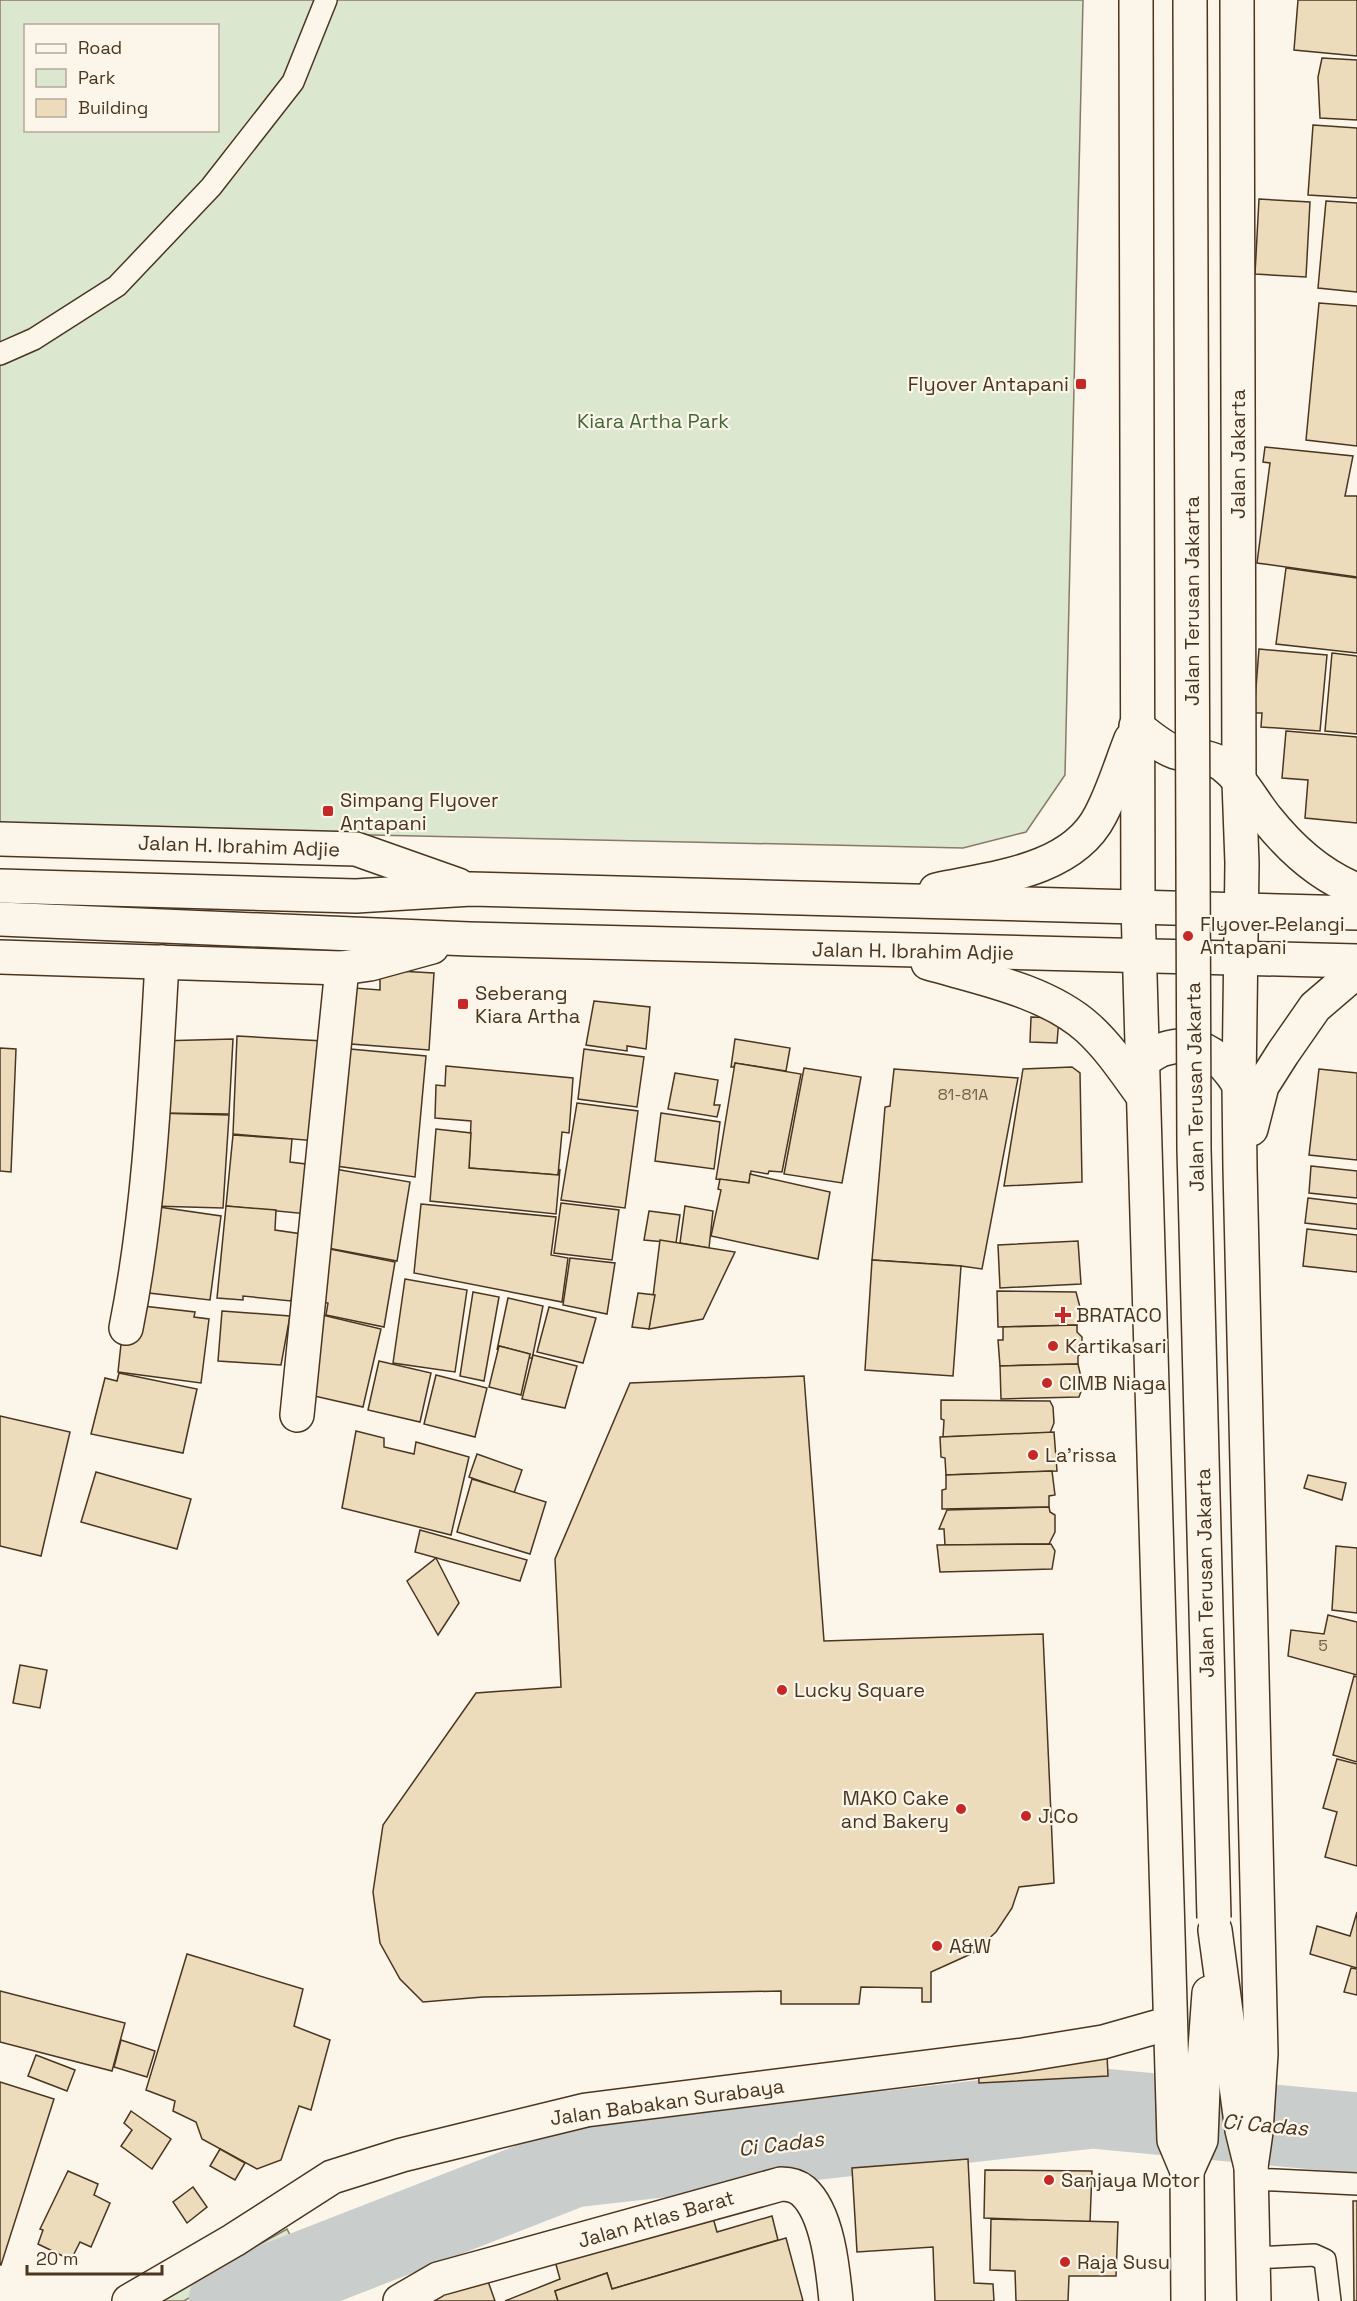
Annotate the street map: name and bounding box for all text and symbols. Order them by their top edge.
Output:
legend [24,24,219,132]
text: Road [78,36,122,59]
text: Park [78,66,116,89]
text: Building [78,96,148,119]
place label: Flyover Antapani [908,371,1069,397]
marker: Flyover Antapani [1074,377,1088,391]
street label: Jalan Jakarta [1225,389,1251,519]
park label: Kiara Artha Park [577,408,729,434]
street label: Jalan Terusan Jakarta [1179,496,1205,706]
place label: Simpang Flyover Antapani [340,787,499,836]
marker: Simpang Flyover Antapani [321,804,335,818]
street label: Jalan H. Ibrahim Adjie [138,829,340,863]
place label: Flyover Pelangi Antapani [1200,911,1345,960]
marker: Flyover Pelangi Antapani [1181,929,1195,943]
street label: Jalan H. Ibrahim Adjie [812,936,1014,966]
place label: Seberang Kiara Artha [475,980,580,1029]
street label: Jalan Terusan Jakarta [1180,982,1210,1192]
marker: Seberang Kiara Artha [456,997,470,1011]
house number: 81-81A [938,1084,988,1105]
place label: BRATACO [1076,1302,1162,1328]
marker: BRATACO [1054,1306,1072,1324]
place label: Kartikasari [1065,1333,1167,1359]
marker: Kartikasari [1046,1339,1060,1353]
place label: CIMB Niaga [1059,1370,1166,1396]
marker: CIMB Niaga [1040,1376,1054,1390]
place label: La'rissa [1045,1442,1117,1468]
marker: La'rissa [1026,1448,1040,1462]
street label: Jalan Terusan Jakarta [1190,1468,1220,1678]
house number: 5 [1318,1635,1328,1656]
place label: Lucky Square [794,1677,925,1703]
marker: Lucky Square [775,1683,789,1697]
place label: MAKO Cake and Bakery [841,1785,949,1834]
marker: MAKO Cake and Bakery [954,1802,968,1816]
place label: J.Co [1038,1803,1079,1829]
marker: J.Co [1019,1809,1033,1823]
place label: A&W [949,1933,991,1959]
marker: A&W [930,1939,944,1953]
street label: Jalan Babakan Surabaya [548,2073,786,2131]
water label: Ci Cadas [1221,2107,1310,2142]
water label: Ci Cadas [737,2125,826,2162]
place label: Sanjaya Motor [1061,2167,1200,2193]
marker: Sanjaya Motor [1042,2173,1056,2187]
street label: Jalan Atlas Barat [575,2184,737,2254]
scale bar [27,2238,162,2276]
text: 20 m [36,2247,79,2270]
place label: Raja Susu [1077,2249,1170,2275]
marker: Raja Susu [1058,2255,1072,2269]

